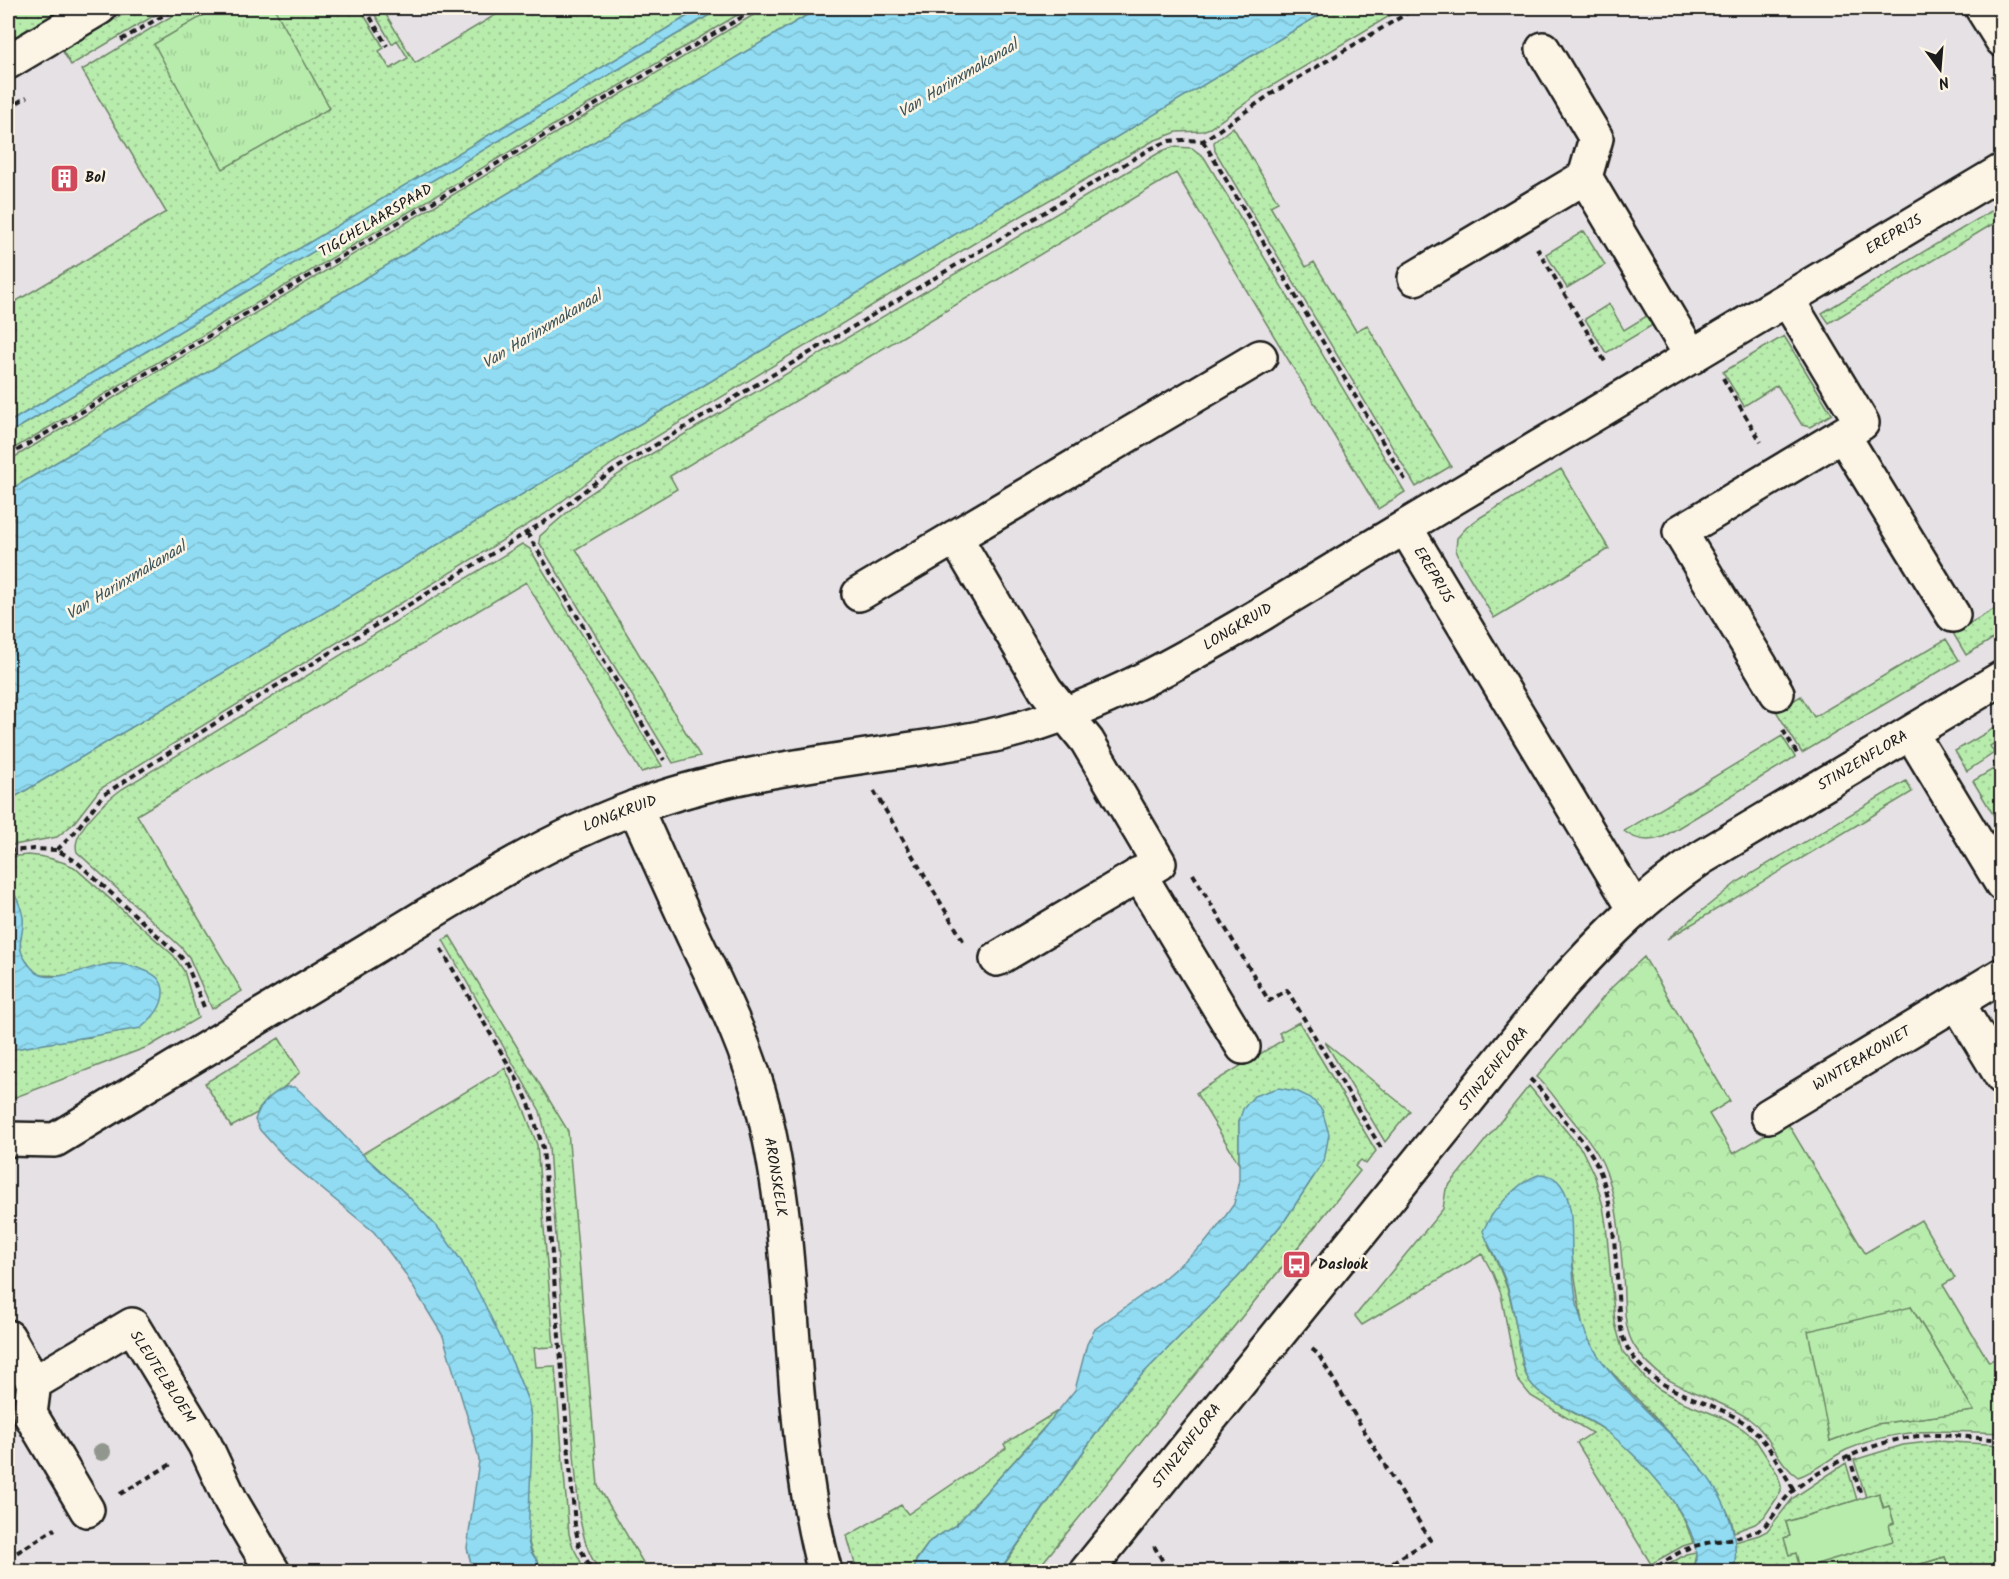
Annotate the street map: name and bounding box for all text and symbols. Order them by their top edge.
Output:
water label: Van Harinxmakanaal [893,32,1026,125]
north arrow [1910,39,1970,99]
text: N [1935,69,1952,95]
building icon: Bol [48,162,80,194]
place label: Bol [85,166,105,190]
street label: TIGCHELAARSPAAD [315,177,438,264]
street label: EREPRIJS [1861,209,1927,261]
water label: Van Harinxmakanaal [477,283,610,376]
water label: Van Harinxmakanaal [61,534,194,627]
street label: EREPRIJS [1407,542,1459,608]
street label: LONGKRUID [1199,597,1278,657]
street label: STINZENFLORA [1813,724,1913,798]
street label: LONGKRUID [579,789,661,839]
street label: WINTERAKONIET [1808,1019,1917,1098]
street label: STINZENFLORA [1453,1022,1535,1116]
street label: ARONSKELK [757,1136,793,1218]
bus stop icon: Daslook [1281,1249,1313,1281]
place label: Daslook [1318,1253,1368,1277]
street label: SLEUTELBLOEM [123,1326,201,1428]
street label: STINZENFLORA [1146,1398,1228,1494]

